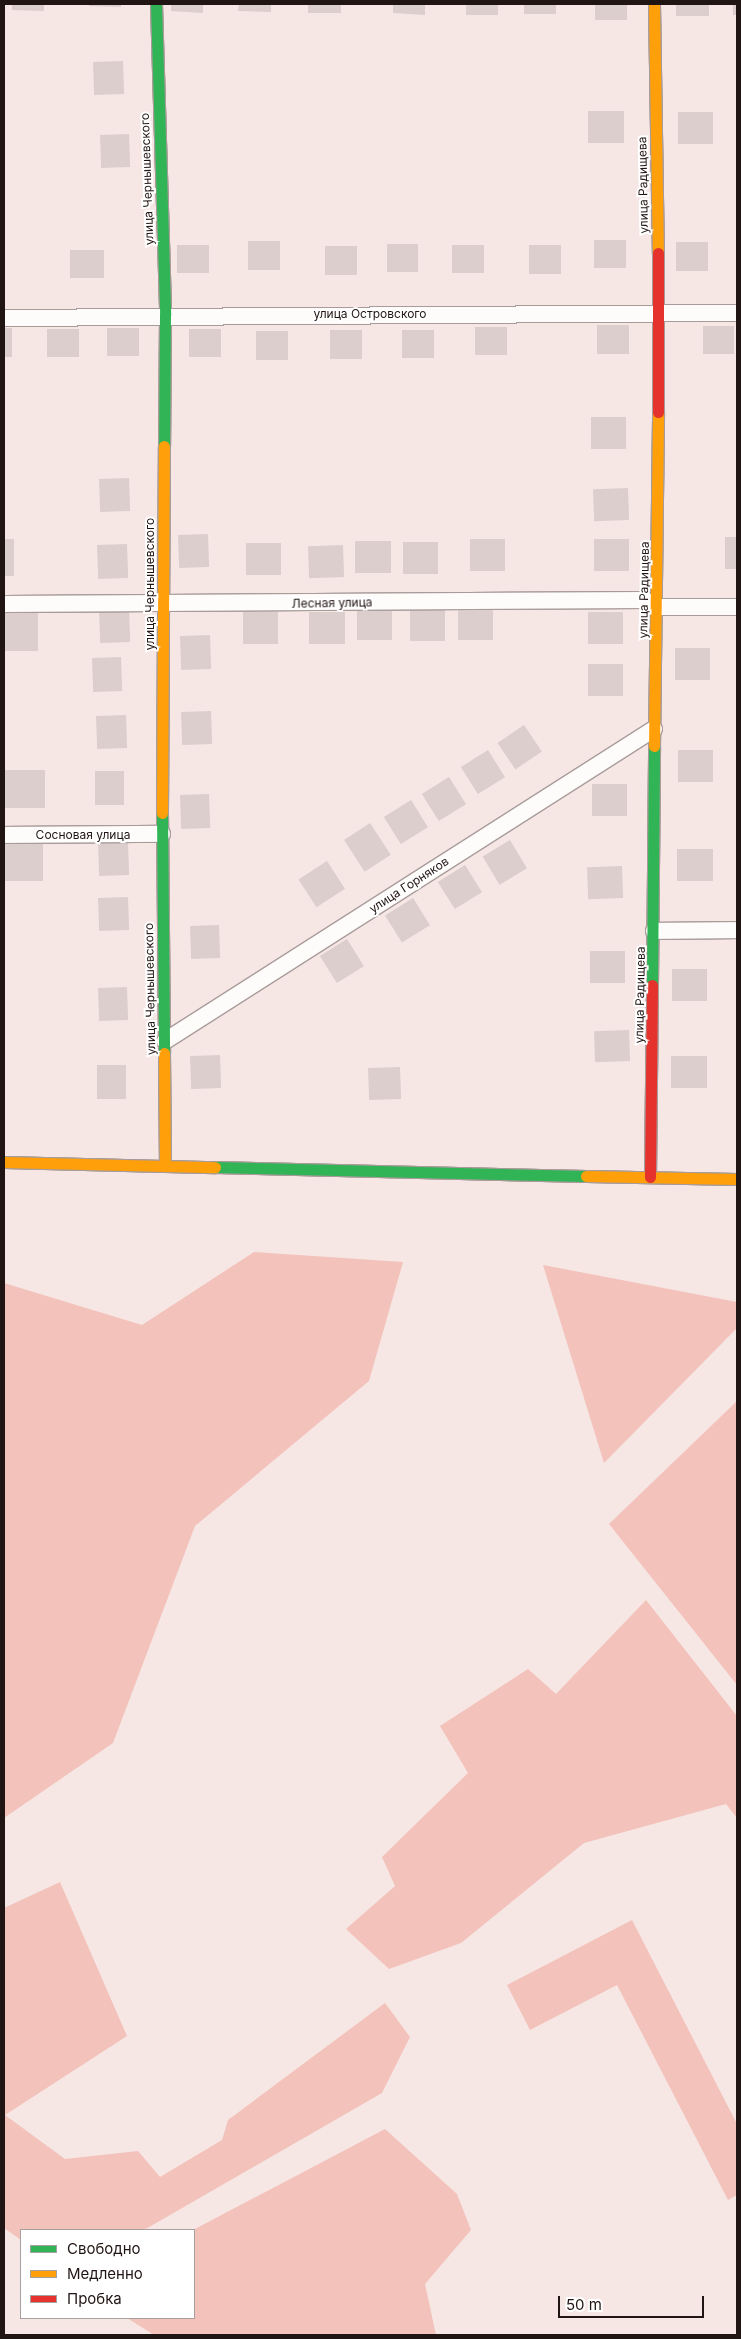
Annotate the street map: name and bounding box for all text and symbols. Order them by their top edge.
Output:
street label: улица Чернышевского [137,113,157,245]
street label: улица Радищева [635,136,651,234]
street label: улица Островского [313,307,427,321]
street label: улица Чернышевского [143,518,157,650]
street label: улица Радищева [636,541,652,639]
street label: Лесная улица [291,595,373,611]
street label: Сосновая улица [36,828,130,842]
street label: улица Горняков [367,854,451,916]
street label: улица Чернышевского [142,923,158,1055]
street label: улица Радищева [632,946,648,1044]
legend [20,2229,195,2319]
text: Свободно [67,2239,141,2258]
text: Медленно [67,2264,143,2283]
scale bar [561,2286,707,2318]
text: Пробка [67,2289,122,2308]
text: 50 m [566,2295,602,2314]

